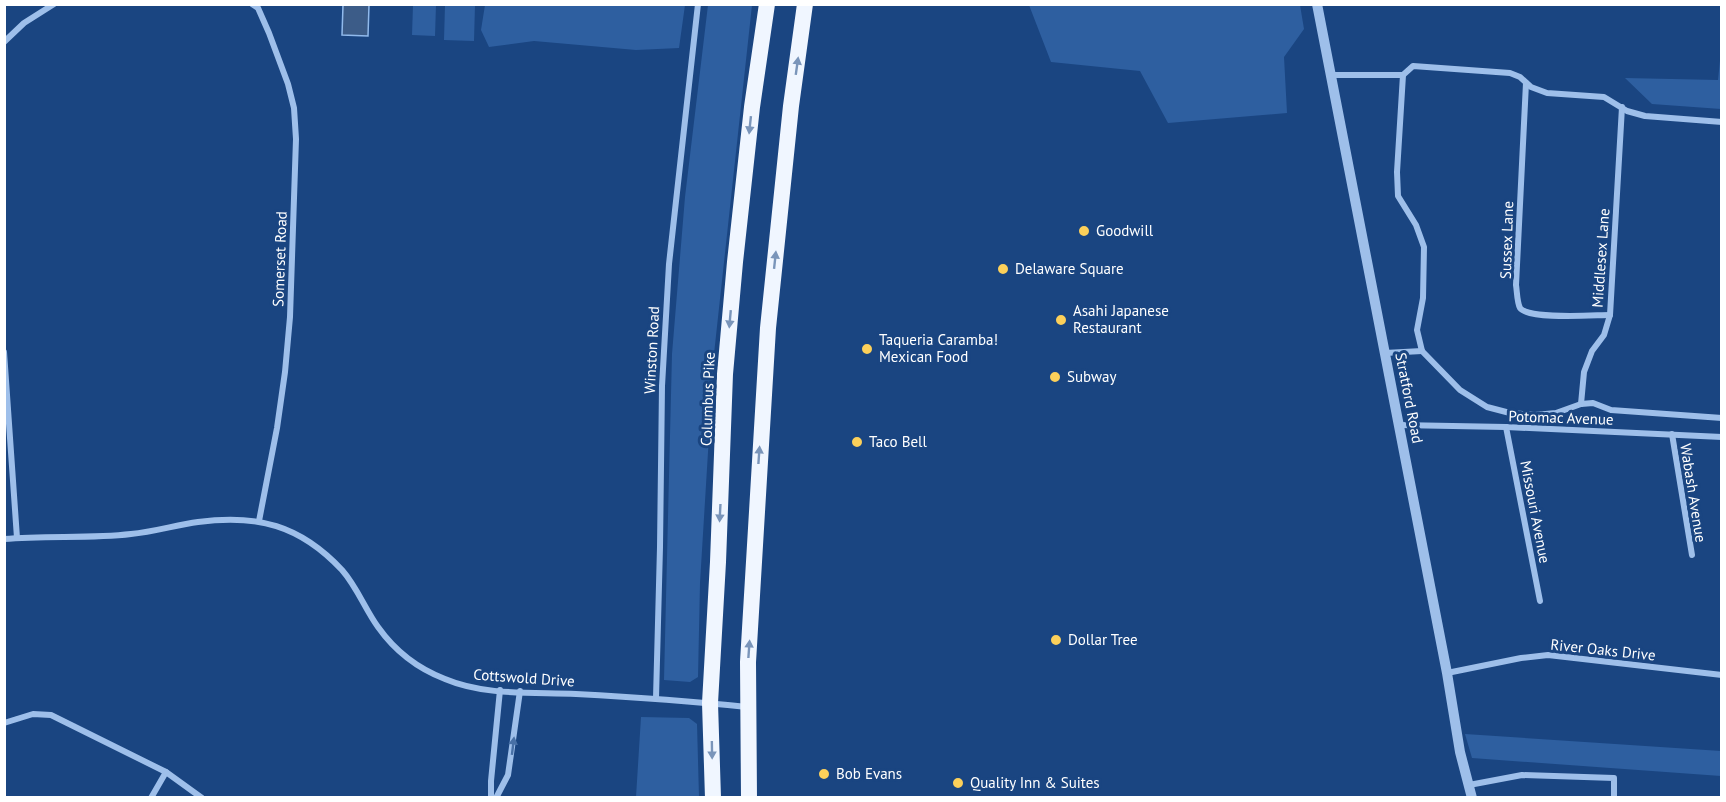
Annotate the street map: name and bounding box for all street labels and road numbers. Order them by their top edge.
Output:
street label: Sussex Lane [1496,201,1517,279]
street label: Middlesex Lane [1588,208,1613,308]
street label: Somerset Road [268,211,291,307]
street label: Winston Road [640,306,663,394]
street label: Stratford Road [1391,351,1428,445]
street label: Columbus Pike [696,352,719,446]
street label: Potomac Avenue [1508,406,1614,429]
street label: Wabash Avenue [1676,442,1711,544]
street label: Missouri Avenue [1516,459,1555,565]
street label: River Oaks Drive [1550,635,1657,664]
street label: Cottswold Drive [473,664,575,691]

